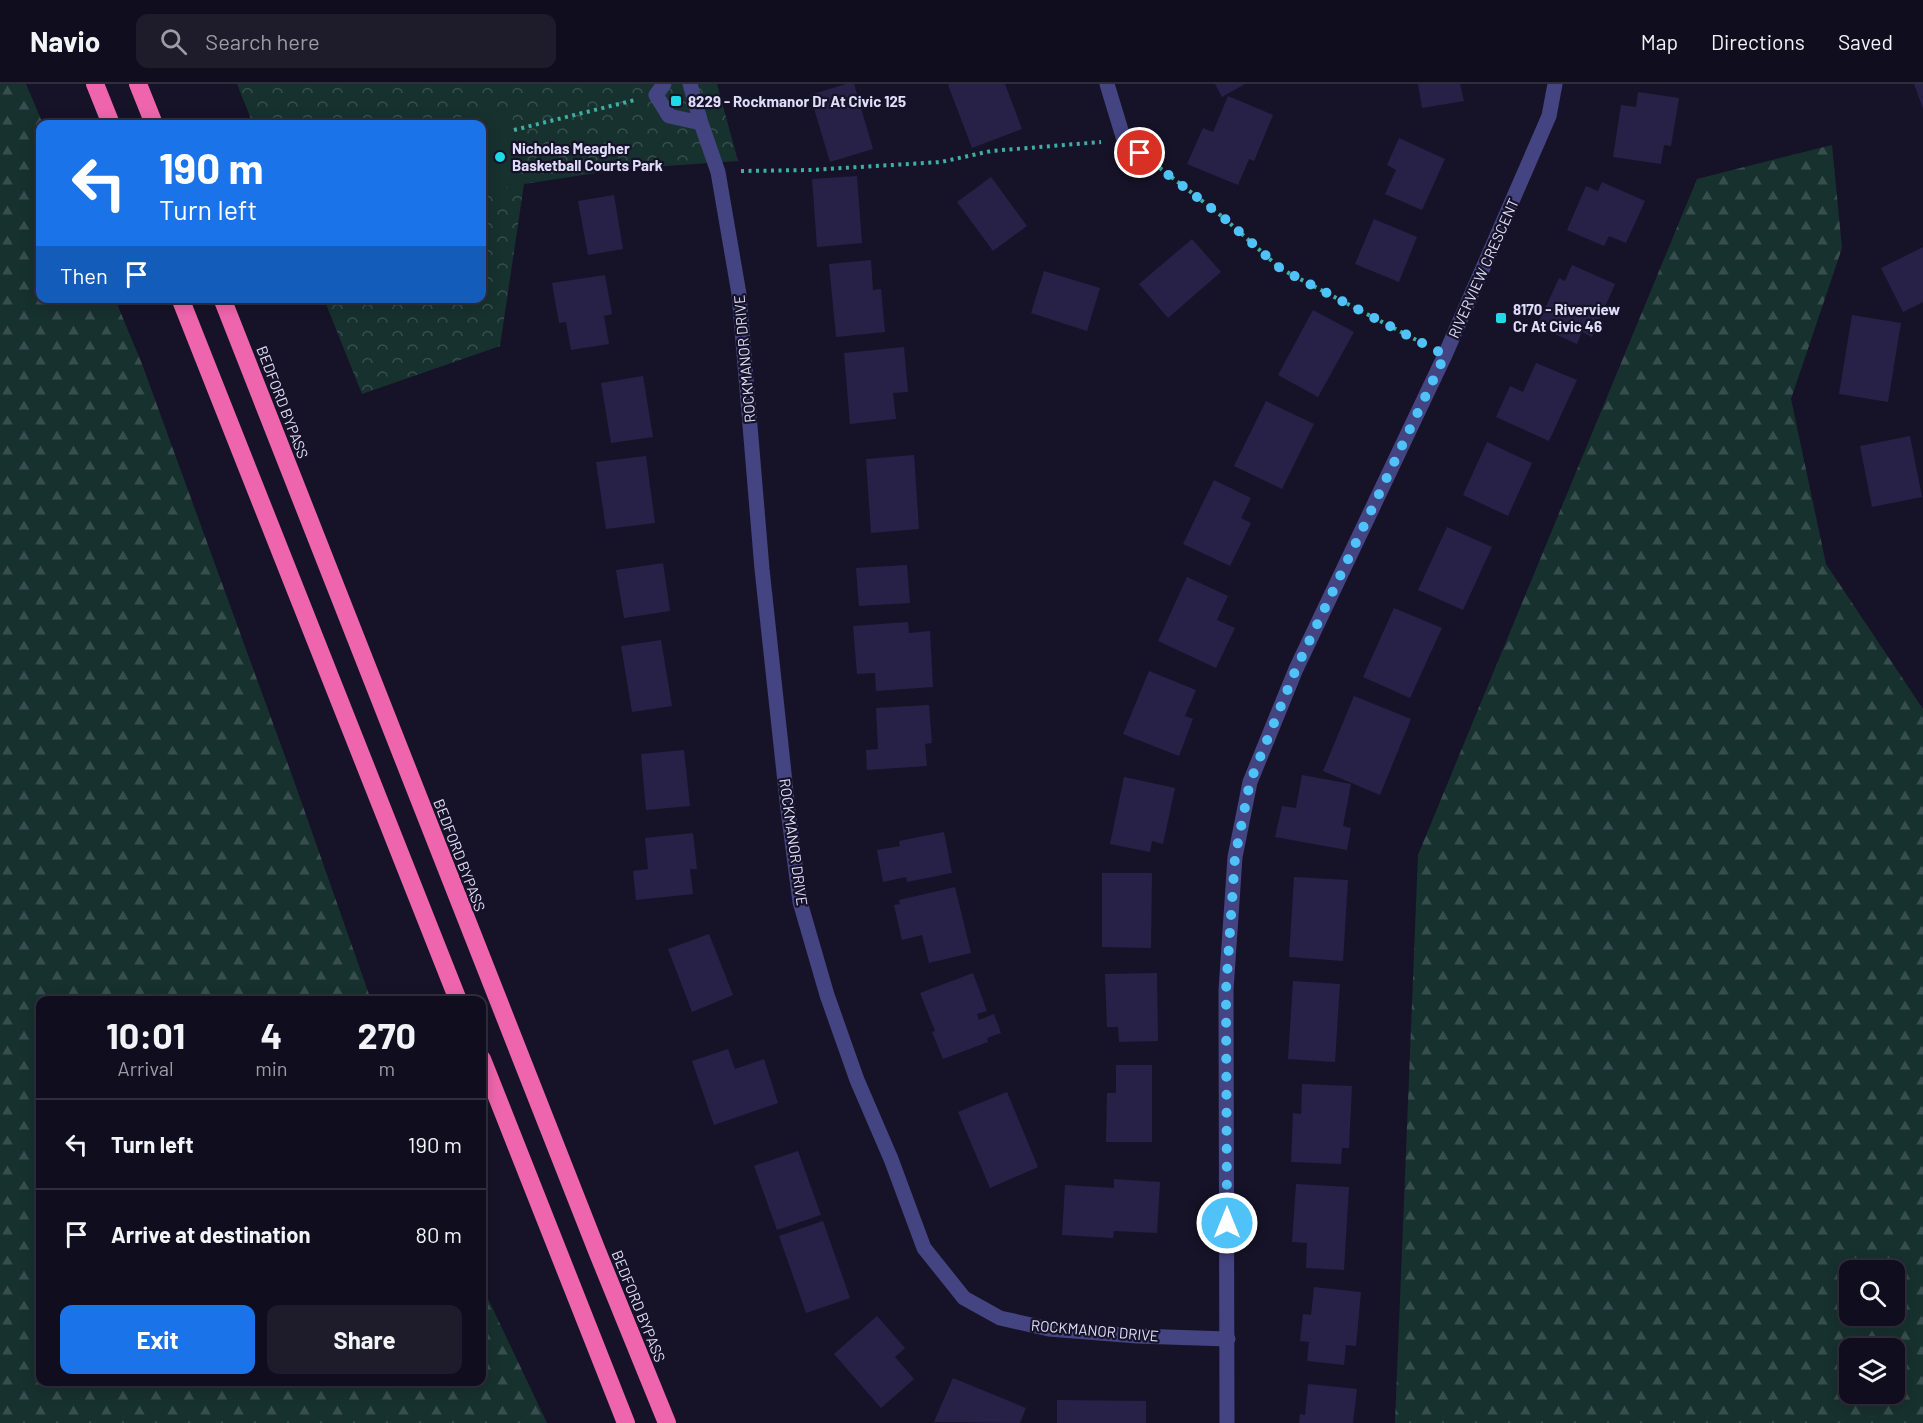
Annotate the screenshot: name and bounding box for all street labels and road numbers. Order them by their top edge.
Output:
street label: RIVERVIEW CRESCENT [1444,195,1522,341]
street label: ROCKMANOR DRIVE [729,294,759,424]
street label: BEDFORD BYPASS [253,343,313,461]
street label: ROCKMANOR DRIVE [776,777,812,907]
street label: BEDFORD BYPASS [430,796,490,914]
street label: BEDFORD BYPASS [608,1247,670,1365]
street label: ROCKMANOR DRIVE [1030,1315,1160,1345]

